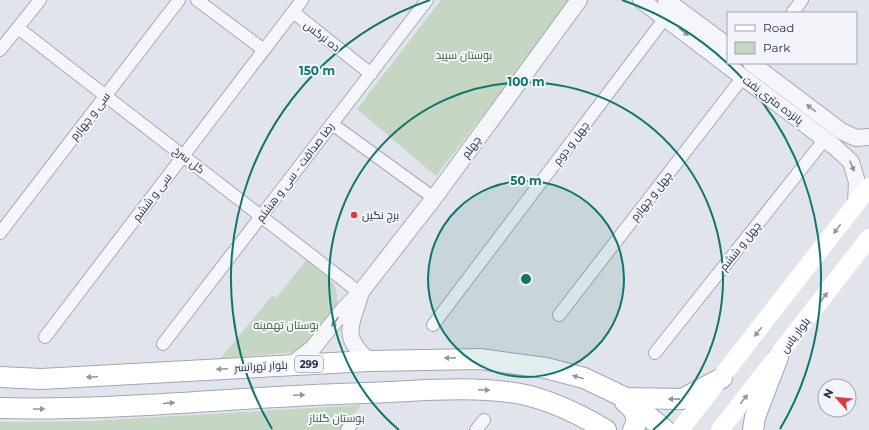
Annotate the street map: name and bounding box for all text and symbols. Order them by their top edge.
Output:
legend [727,12,857,64]
street label: ده نرگس [301,18,343,54]
text: Road [763,20,794,35]
one-way arrow [678,27,689,36]
text: Park [763,40,791,55]
park label: بوستان سپید [436,48,492,62]
text: 150 m [299,63,335,78]
street label: پانزده متری نفت [740,73,806,127]
text: 100 m [508,74,544,89]
street label: سی و چهارم [67,89,114,143]
one-way arrow [806,104,817,113]
street label: چهل و دوم [550,118,593,168]
street label: رضا صداقت - سی و هشتم [253,119,338,225]
street label: چهلم [458,133,485,161]
street label: گل سرخ [170,143,208,178]
one-way arrow [848,160,855,172]
street label: چهل و چهارم [627,168,676,224]
street label: سی و ششم [129,170,175,224]
text: 50 m [510,173,542,188]
place label: برج نگین [362,208,399,223]
marker: برج نگین [349,210,359,220]
street label: چهل و ششم [716,219,764,274]
one-way arrow [833,223,841,234]
centre of rings [519,272,533,286]
one-way arrow [820,291,828,302]
street label: بلوار یاس [777,314,813,356]
one-way arrow [331,317,339,327]
park label: بوستان تهمینه [253,318,319,332]
one-way arrow [753,326,762,337]
one-way arrow [443,355,456,361]
road number: 299 [295,356,323,372]
street label: بلوار تهرانسر [233,358,288,374]
one-way arrow [216,365,228,372]
one-way arrow [86,373,98,380]
one-way arrow [572,373,584,379]
north arrow [817,378,857,418]
text: N [820,386,836,401]
one-way arrow [478,387,490,394]
one-way arrow [293,392,305,399]
one-way arrow [740,394,749,405]
one-way arrow [667,396,680,402]
one-way arrow [163,400,175,407]
one-way arrow [33,406,46,412]
park label: بوستان گلناز [308,411,365,425]

